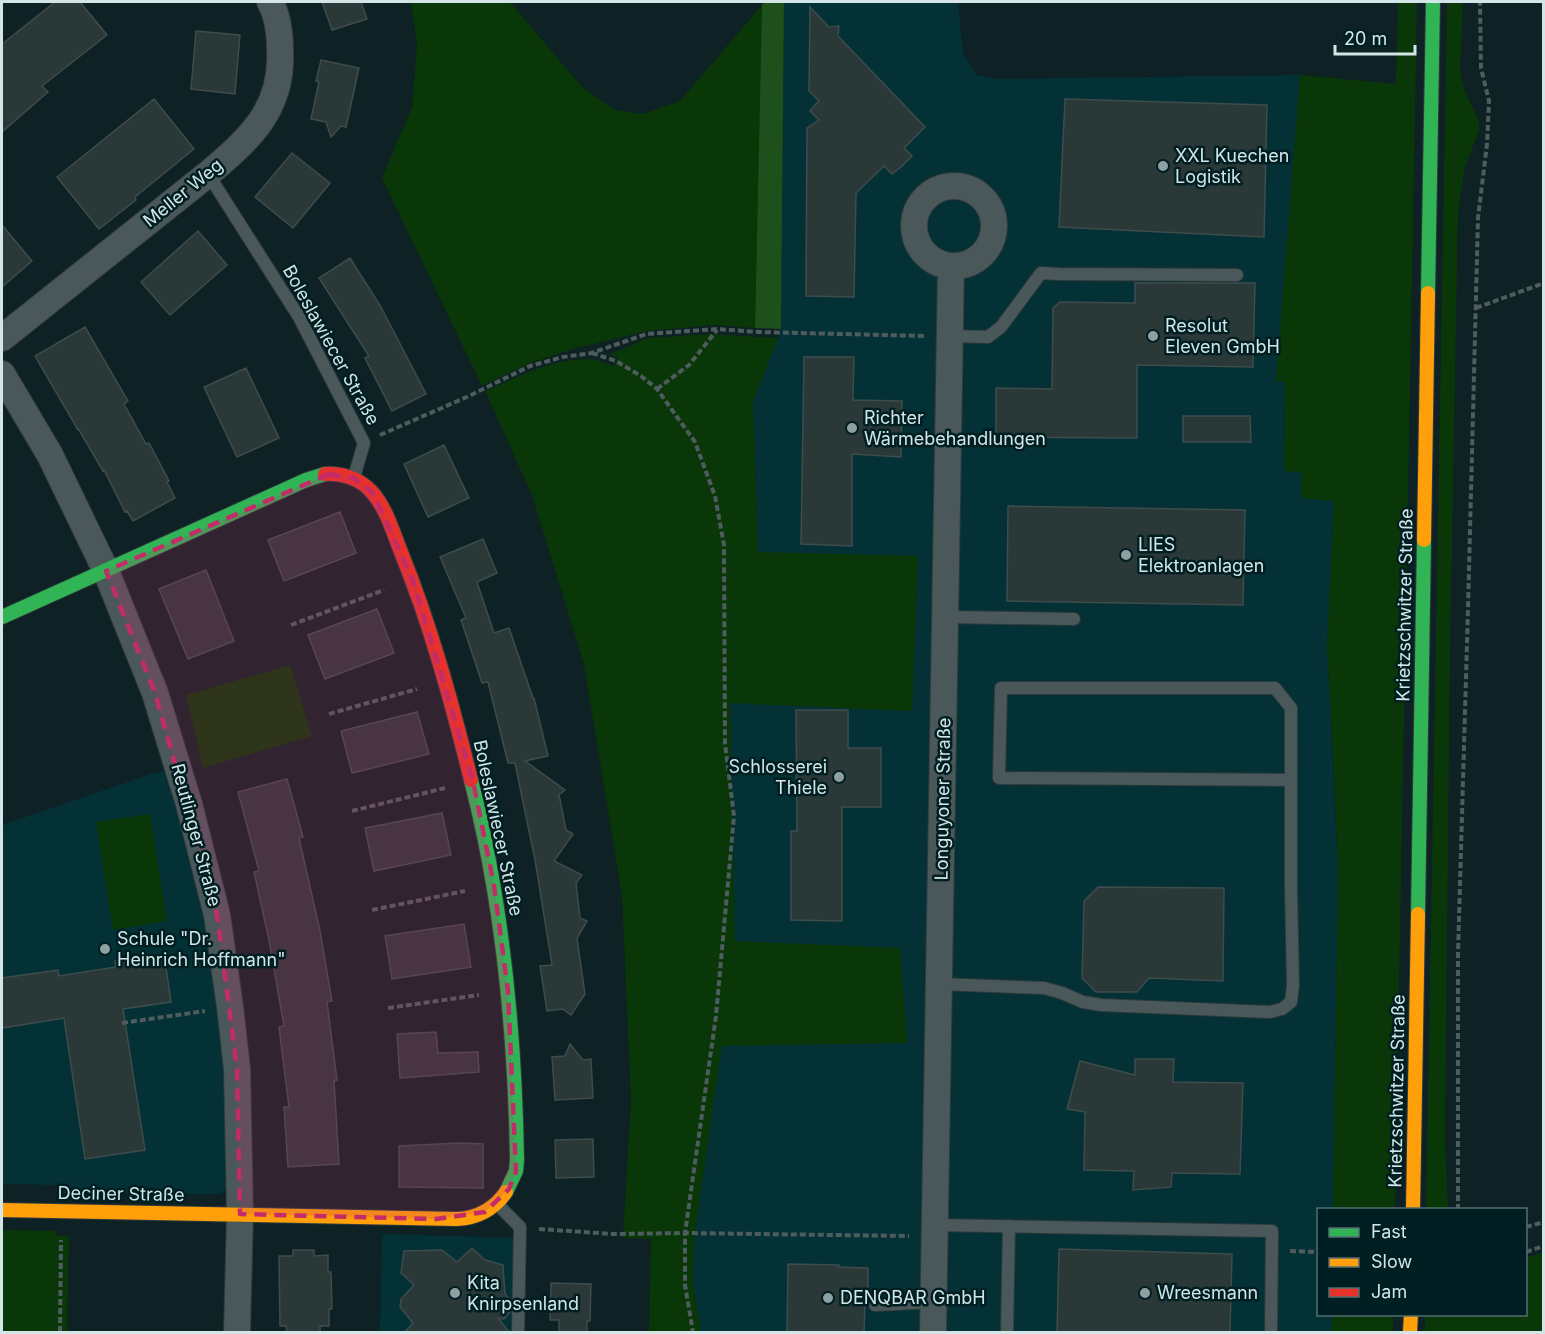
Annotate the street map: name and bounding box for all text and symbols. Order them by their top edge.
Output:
scale bar [1335,18,1414,56]
text: 20 m [1344,28,1387,49]
place label: XXL Kuechen Logistik [1175,145,1289,187]
street label: Meller Weg [139,154,227,231]
marker: XXL Kuechen Logistik [1156,159,1170,173]
street label: Boleslawiecer Straße [279,261,384,428]
place label: Resolut Eleven GmbH [1165,315,1280,357]
marker: Resolut Eleven GmbH [1146,329,1160,343]
place label: Richter Wärmebehandlungen [864,407,1046,449]
marker: Richter Wärmebehandlungen [845,421,859,435]
street label: Krietzschwitzer Straße [1392,508,1417,702]
place label: LIES Elektroanlagen [1138,534,1264,576]
marker: LIES Elektroanlagen [1119,548,1133,562]
street label: Longuyoner Straße [931,717,954,881]
street label: Boleslawiecer Straße [470,738,527,918]
place label: Schlosserei Thiele [729,756,827,798]
street label: Reutlinger Straße [167,761,226,909]
marker: Schlosserei Thiele [832,770,846,784]
place label: Schule "Dr. Heinrich Hoffmann" [117,928,286,970]
marker: Schule "Dr. Heinrich Hoffmann" [98,942,112,956]
street label: Krietzschwitzer Straße [1384,994,1409,1188]
street label: Deciner Straße [57,1182,185,1205]
legend [1317,1208,1527,1316]
text: Fast [1371,1221,1407,1242]
text: Slow [1371,1251,1412,1272]
place label: Kita Knirpsenland [467,1272,579,1314]
text: Jam [1371,1281,1407,1302]
place label: Wreesmann [1157,1282,1258,1303]
marker: Kita Knirpsenland [448,1286,462,1300]
marker: Wreesmann [1138,1286,1152,1300]
place label: DENQBAR GmbH [840,1287,986,1308]
marker: DENQBAR GmbH [821,1291,835,1305]

